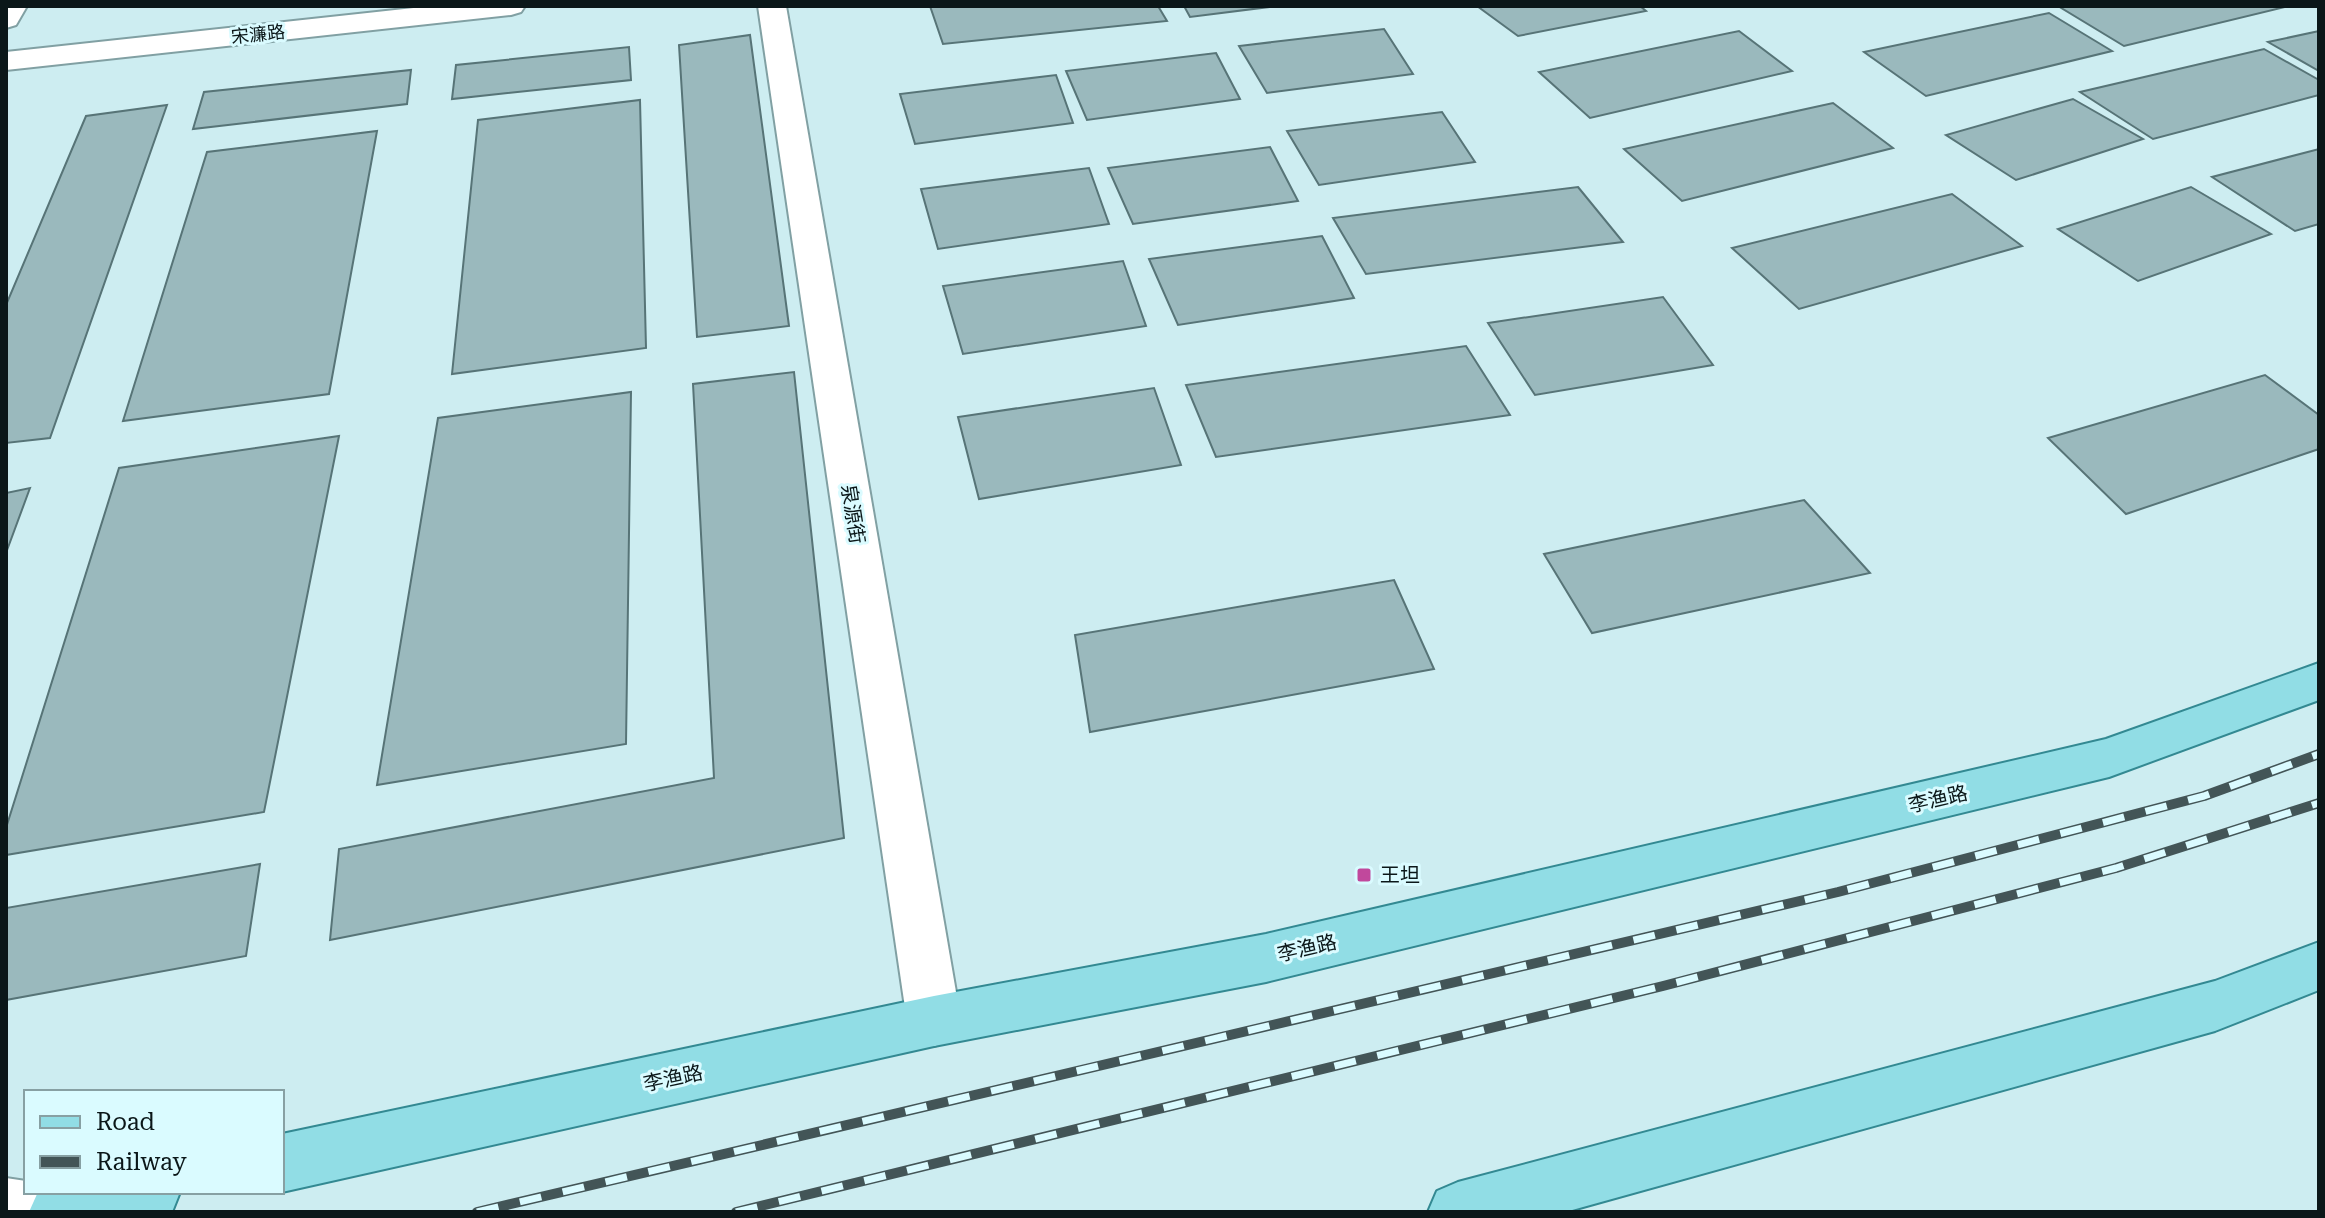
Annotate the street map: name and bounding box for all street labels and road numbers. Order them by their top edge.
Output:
street label: 宋濂路 [230,21,286,47]
street label: 泉源街 [836,482,870,546]
street label: 李渔路 [1906,781,1970,817]
street label: 李渔路 [1275,930,1339,966]
street label: 李渔路 [641,1060,705,1096]

